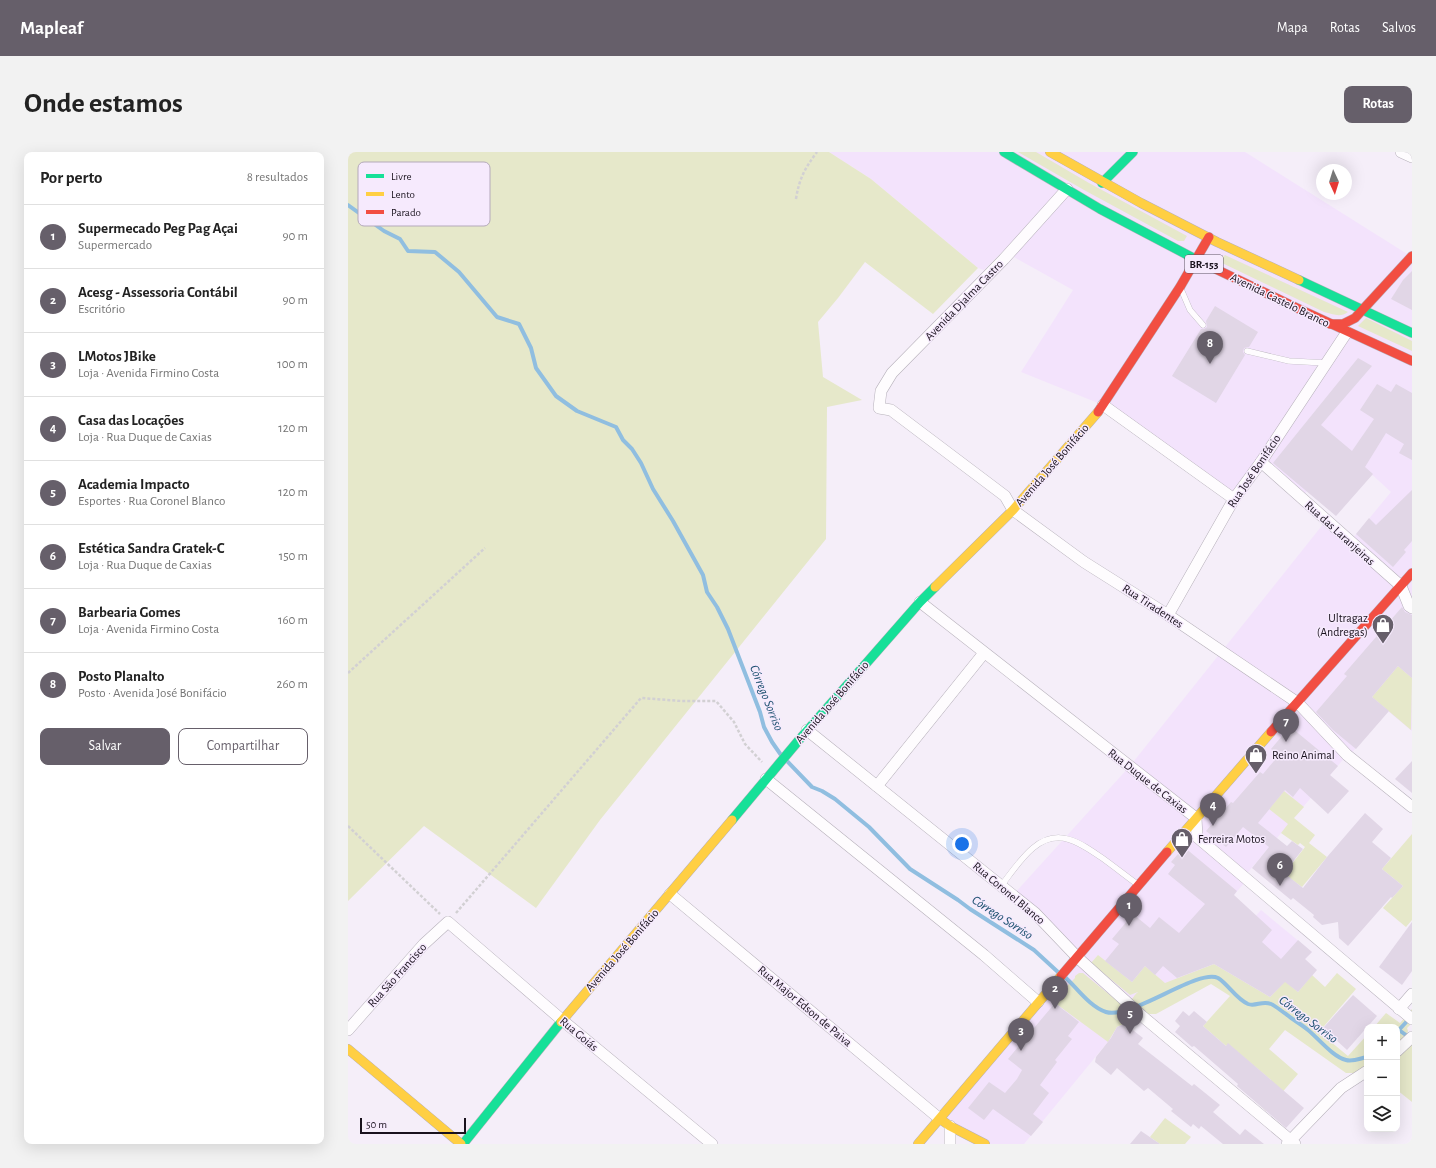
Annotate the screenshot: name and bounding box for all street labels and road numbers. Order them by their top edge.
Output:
road number: BR-153 [1185,255,1223,273]
street label: Avenida Djalma Castro [923,257,1006,343]
street label: Avenida Castelo Branco [1229,271,1331,329]
street label: Avenida José Bonifácio [1013,421,1091,509]
street label: Rua José Bonifácio [1225,432,1283,510]
street label: Rua das Laranjeiras [1302,499,1377,568]
street label: Rua Tiradentes [1120,582,1186,630]
street label: Avenida José Bonifácio [793,658,871,746]
street label: Rua Duque de Caxias [1106,746,1190,816]
street label: Rua Coronel Blanco [971,860,1047,926]
street label: Avenida José Bonifácio [583,906,661,994]
street label: Rua São Francisco [365,941,429,1009]
street label: Rua Major Edson de Paiva [755,963,855,1050]
street label: Rua Goiás [558,1015,600,1053]

